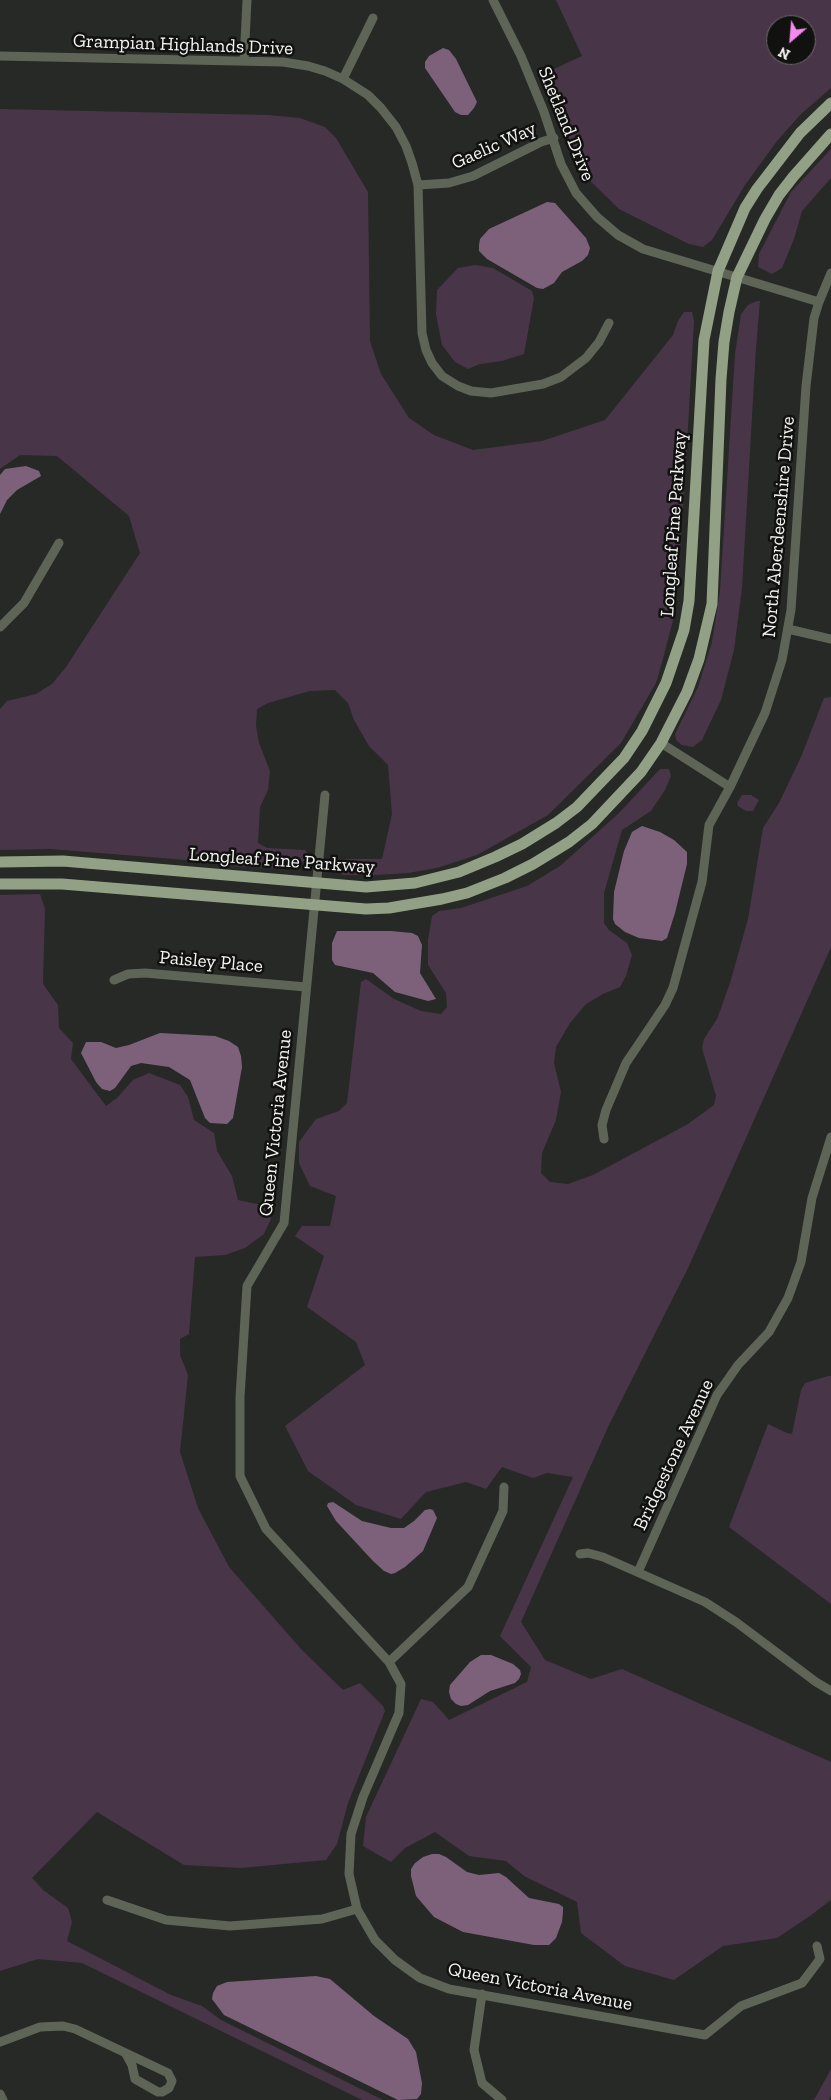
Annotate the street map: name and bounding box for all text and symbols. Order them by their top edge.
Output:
north arrow [766,15,816,65]
street label: Grampian Highlands Drive [72,30,294,60]
text: N [776,43,793,63]
street label: Shetland Drive [533,63,599,185]
street label: Gaelic Way [448,117,540,175]
street label: North Aberdeenshire Drive [758,415,800,639]
street label: Longleaf Pine Parkway [656,430,692,618]
street label: Longleaf Pine Parkway [188,843,376,879]
street label: Paisley Place [158,946,264,978]
street label: Queen Victoria Avenue [255,1029,297,1217]
street label: Bridgestone Avenue [629,1376,719,1534]
street label: Queen Victoria Avenue [446,1958,634,2016]

